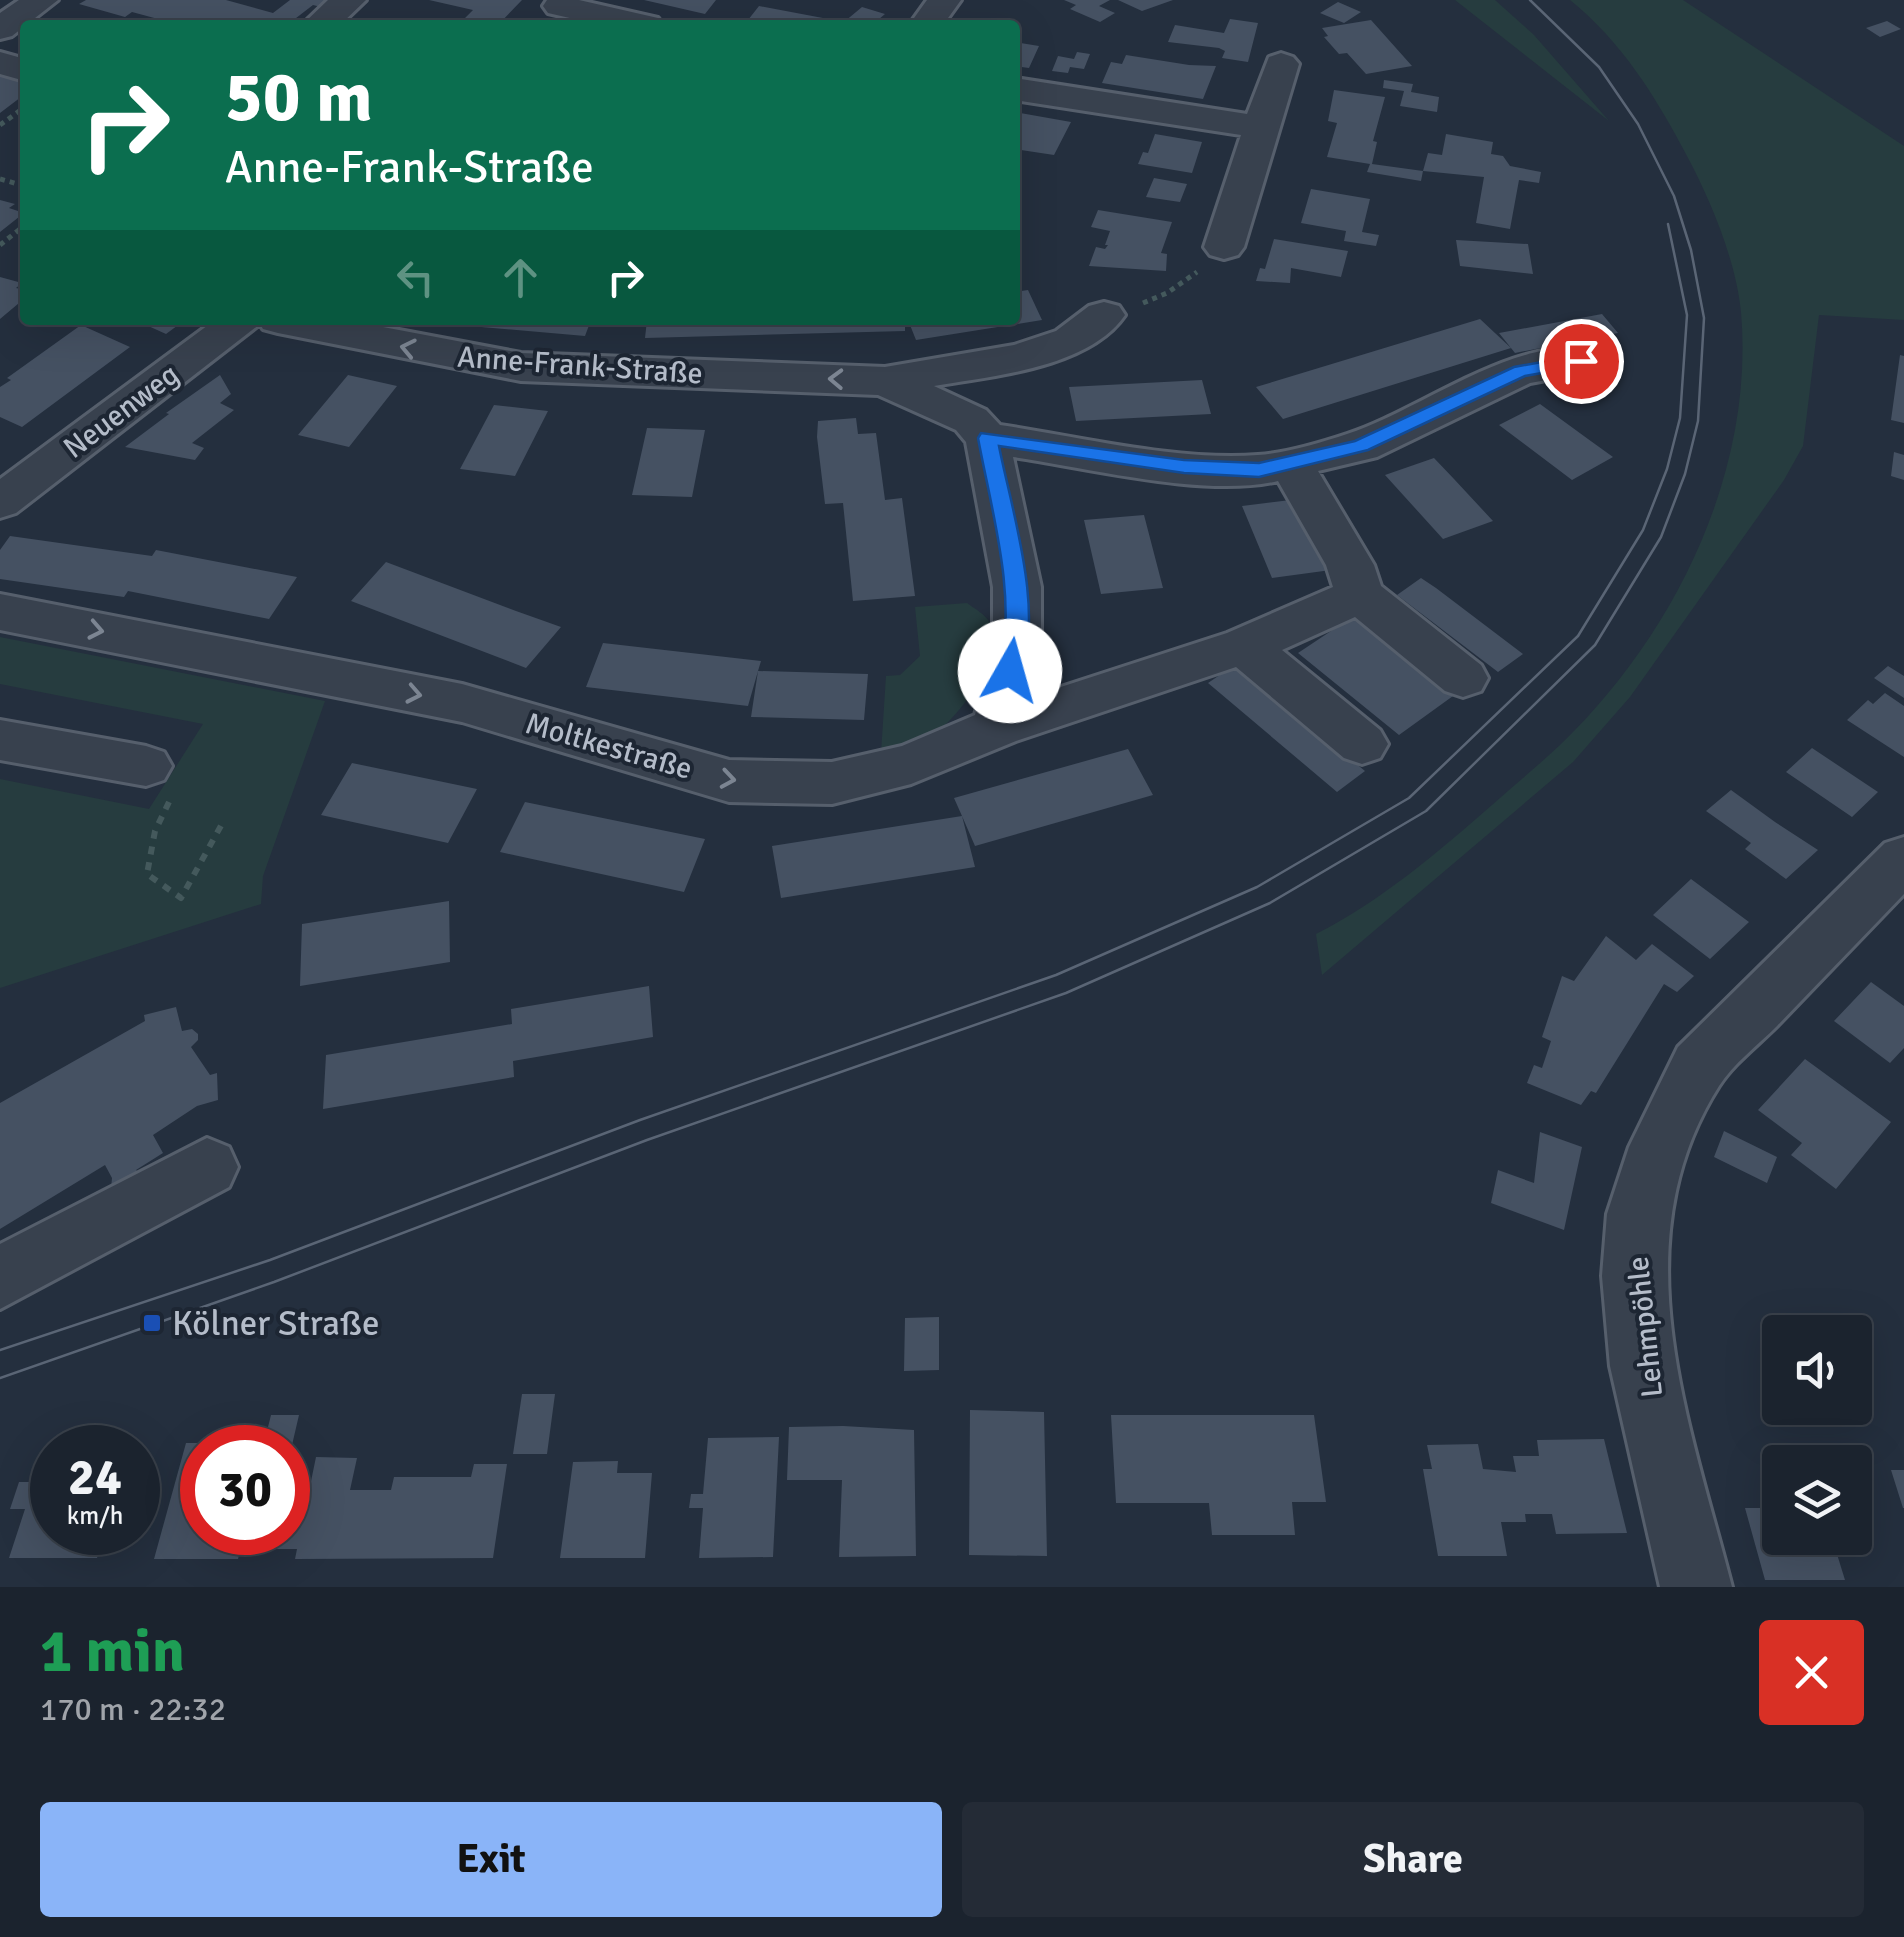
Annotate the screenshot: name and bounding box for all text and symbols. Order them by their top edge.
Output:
text: 50 m [225,54,373,140]
icon: right [60,60,190,190]
text: Anne-Frank-Straße [225,140,594,195]
icon: left [388,250,443,305]
icon: ahead [493,250,548,305]
icon: right [598,250,653,305]
pin [1539,319,1624,404]
icon: arrive [1554,334,1609,389]
one-way arrow [400,338,417,359]
street label: Anne-Frank-Straße [456,338,704,393]
street label: Neuenweg [56,356,186,467]
one-way arrow [828,369,844,390]
one-way arrow [87,619,104,640]
position arrow [958,619,1062,723]
one-way arrow [406,683,423,704]
street label: Moltkestraße [521,705,696,788]
one-way arrow [720,768,736,789]
street label: Lehmpöhle [1620,1255,1671,1399]
place label: Kölner Straße [172,1302,379,1345]
marker: Kölner Straße [141,1312,163,1334]
map controls [1762,1315,1872,1555]
button: sound [1762,1315,1872,1425]
speed limit sign: 30 [180,1425,310,1555]
button: layers [1762,1445,1872,1555]
text: 24 [68,1447,122,1509]
text: km/h [67,1500,123,1531]
text: 1 min [40,1615,185,1689]
button: close [1759,1620,1864,1725]
text: 170 m · 22:32 [40,1690,226,1729]
button: Exit [40,1802,942,1917]
button: Share [962,1802,1864,1917]

